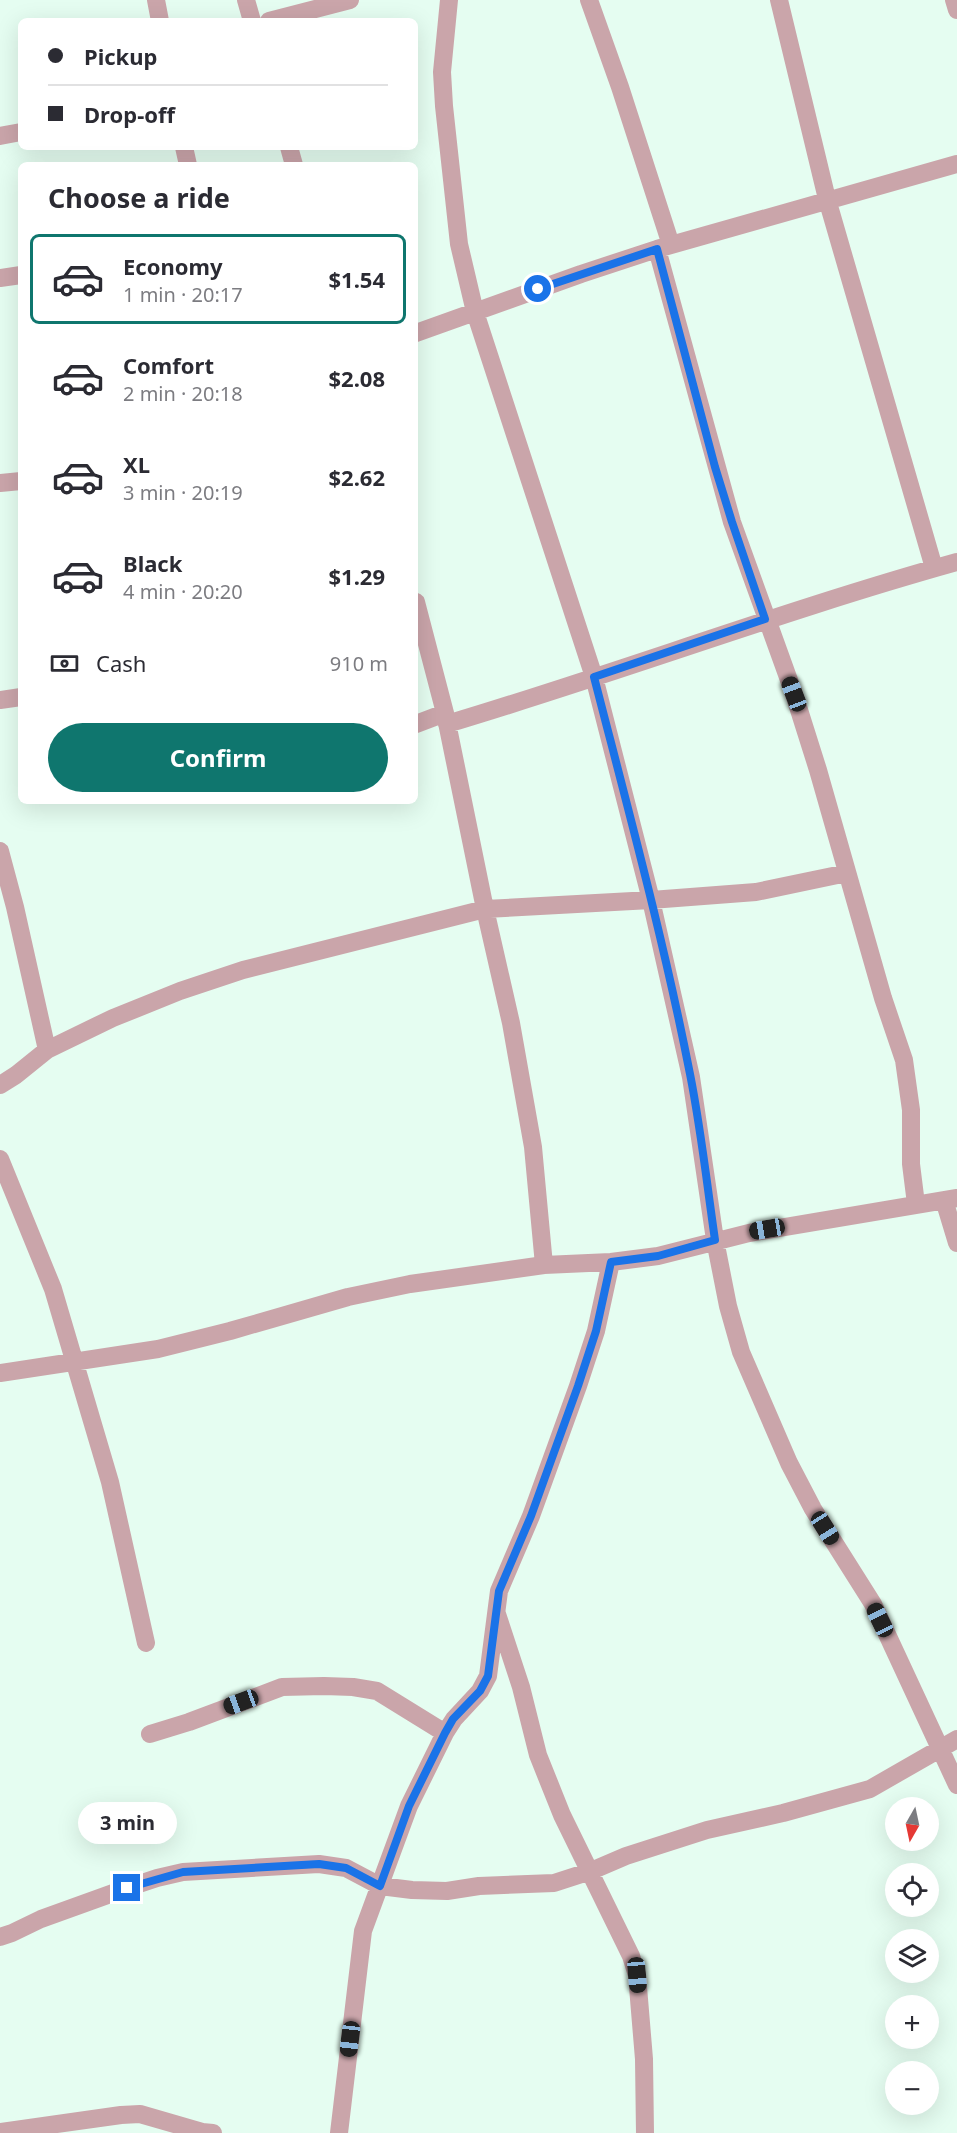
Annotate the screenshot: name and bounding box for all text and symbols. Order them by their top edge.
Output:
text: Pickup [84,41,157,71]
text: Drop-off [84,99,175,129]
text: Choose a ride [48,179,230,216]
text: Economy [123,251,222,281]
icon: car [51,252,105,306]
text: $1.54 [328,264,385,294]
route start [524,275,551,302]
text: 1 min · 20:17 [123,281,243,308]
text: Comfort [123,350,214,380]
icon: car [51,351,105,405]
text: $2.08 [328,363,385,393]
text: 2 min · 20:18 [123,380,243,407]
text: XL [123,449,150,479]
icon: car [51,450,105,504]
text: $2.62 [328,462,385,492]
text: 3 min · 20:19 [123,479,243,506]
text: Black [123,548,182,578]
icon: car [51,549,105,603]
text: $1.29 [328,561,385,591]
text: 4 min · 20:20 [123,578,243,605]
icon: cash [48,647,81,680]
text: Cash [96,648,146,678]
text: 910 m [330,650,388,677]
car [779,674,809,714]
button: Confirm [48,723,388,792]
car [748,1217,786,1241]
car [808,1508,842,1548]
car [864,1600,896,1640]
car [221,1687,261,1717]
north arrow [885,1797,939,1851]
map controls [885,1797,939,2115]
callout: 3 min [78,1801,176,1843]
text: 3 min [100,1809,155,1836]
button: locate [885,1863,939,1917]
route end [113,1874,140,1901]
button: layers [885,1929,939,1983]
car [626,1956,648,1994]
button: + [885,1995,939,2049]
car [339,2020,361,2058]
button: − [885,2061,939,2115]

